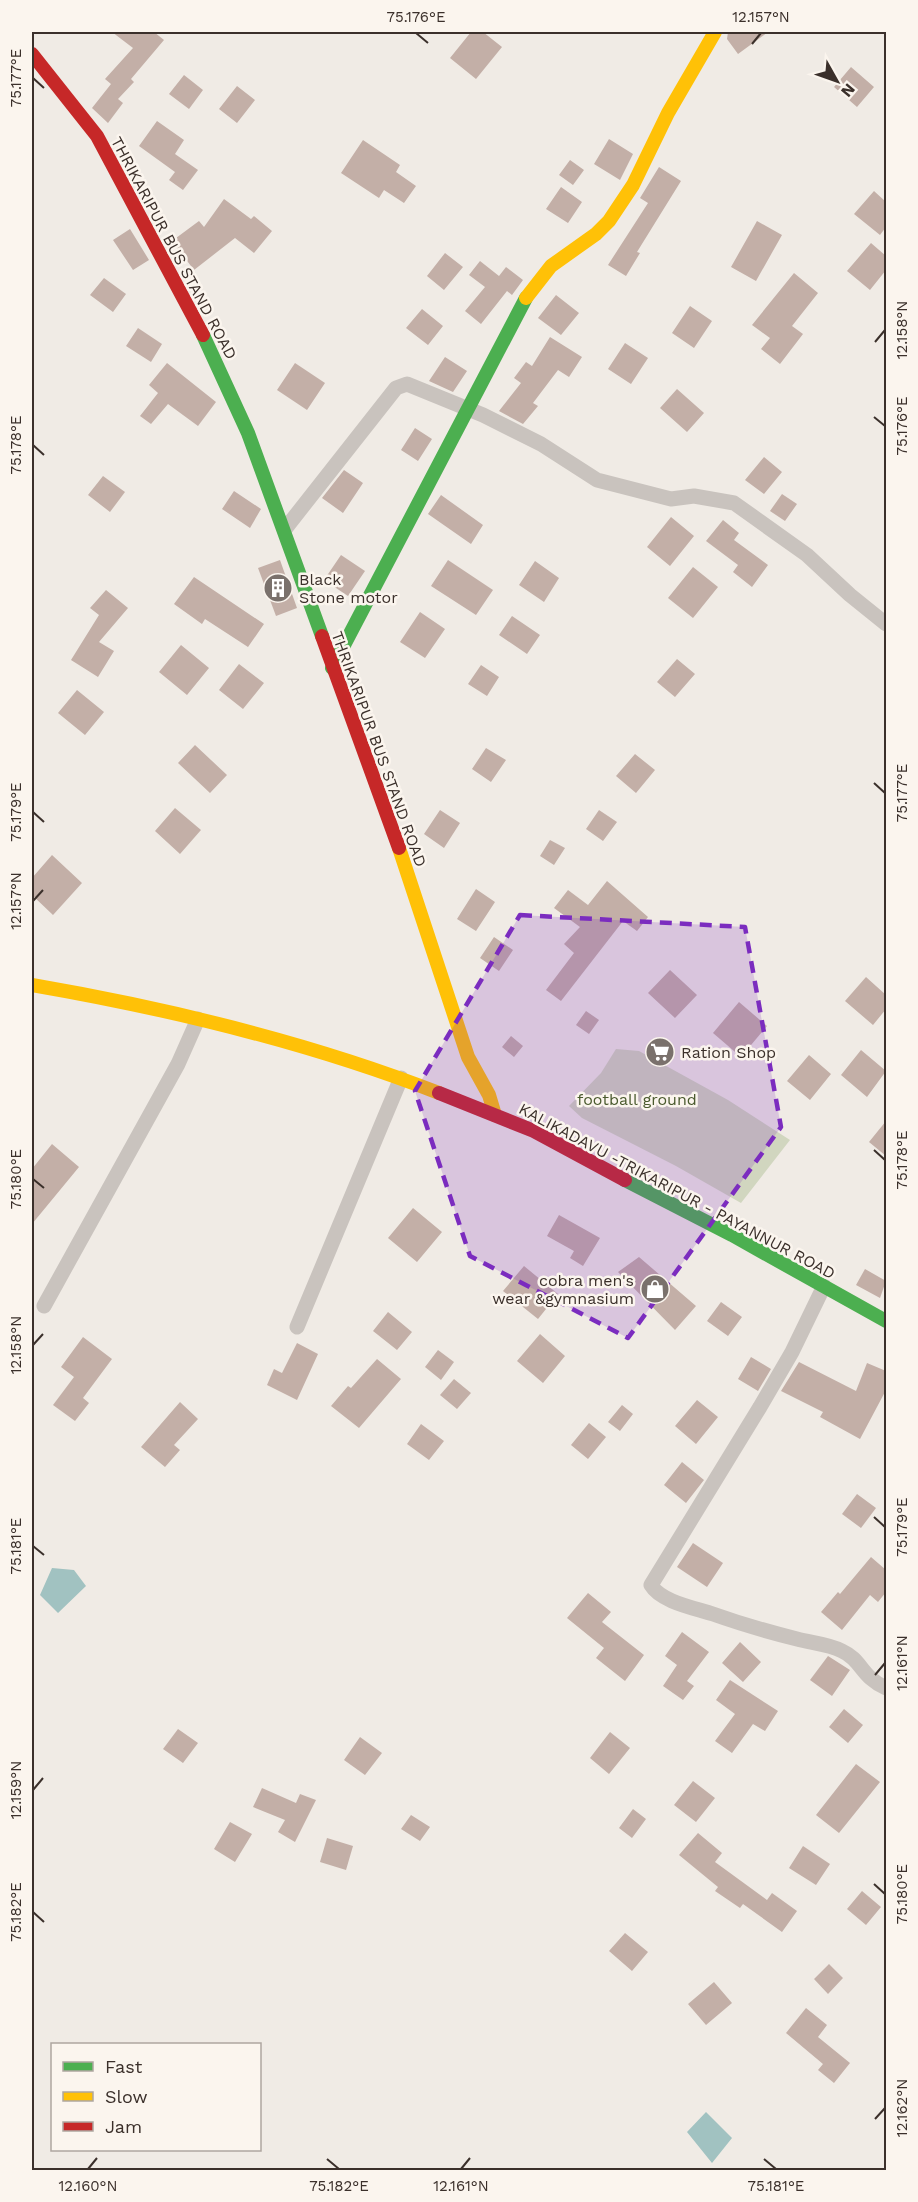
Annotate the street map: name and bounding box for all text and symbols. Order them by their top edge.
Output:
text: 75.176°E [387,8,445,26]
text: 12.157°N [732,8,790,26]
text: 75.177°E [7,49,25,107]
north arrow [807,51,867,111]
text: N [837,80,859,101]
street label: THRIKARIPUR BUS STAND ROAD [107,133,241,363]
text: 12.158°N [893,301,911,359]
text: 75.176°E [893,397,911,455]
text: 75.178°E [7,415,25,475]
place label: Black Stone motor [299,570,398,607]
building icon: Black Stone motor [262,572,294,604]
street label: THRIKARIPUR BUS STAND ROAD [327,629,431,869]
text: 75.177°E [893,764,911,822]
text: 75.179°E [7,782,25,842]
text: 12.157°N [7,872,25,930]
supermarket icon: Ration Shop [644,1036,676,1068]
place label: Ration Shop [681,1043,776,1062]
park label: football ground [577,1090,697,1109]
street label: KALIKADAVU -TRIKARIPUR - PAYANNUR ROAD [516,1099,838,1283]
text: 75.178°E [893,1130,911,1190]
text: 75.180°E [7,1149,25,1209]
place label: cobra men's wear &gymnasium [492,1271,634,1308]
shop icon: cobra men's wear &gymnasium [639,1273,671,1305]
text: 12.158°N [7,1316,25,1374]
text: 75.179°E [893,1497,911,1557]
text: 75.181°E [7,1518,25,1574]
text: 12.161°N [893,1635,911,1691]
text: 12.159°N [7,1761,25,1819]
text: 75.180°E [893,1864,911,1924]
text: 75.182°E [7,1882,25,1942]
legend [51,2043,261,2151]
text: Fast [105,2056,143,2077]
text: 12.162°N [893,2079,911,2137]
text: Slow [105,2086,148,2107]
text: Jam [105,2116,142,2137]
text: 12.160°N [58,2177,118,2195]
text: 75.182°E [309,2177,369,2195]
text: 12.161°N [433,2177,489,2195]
text: 75.181°E [748,2177,804,2195]

